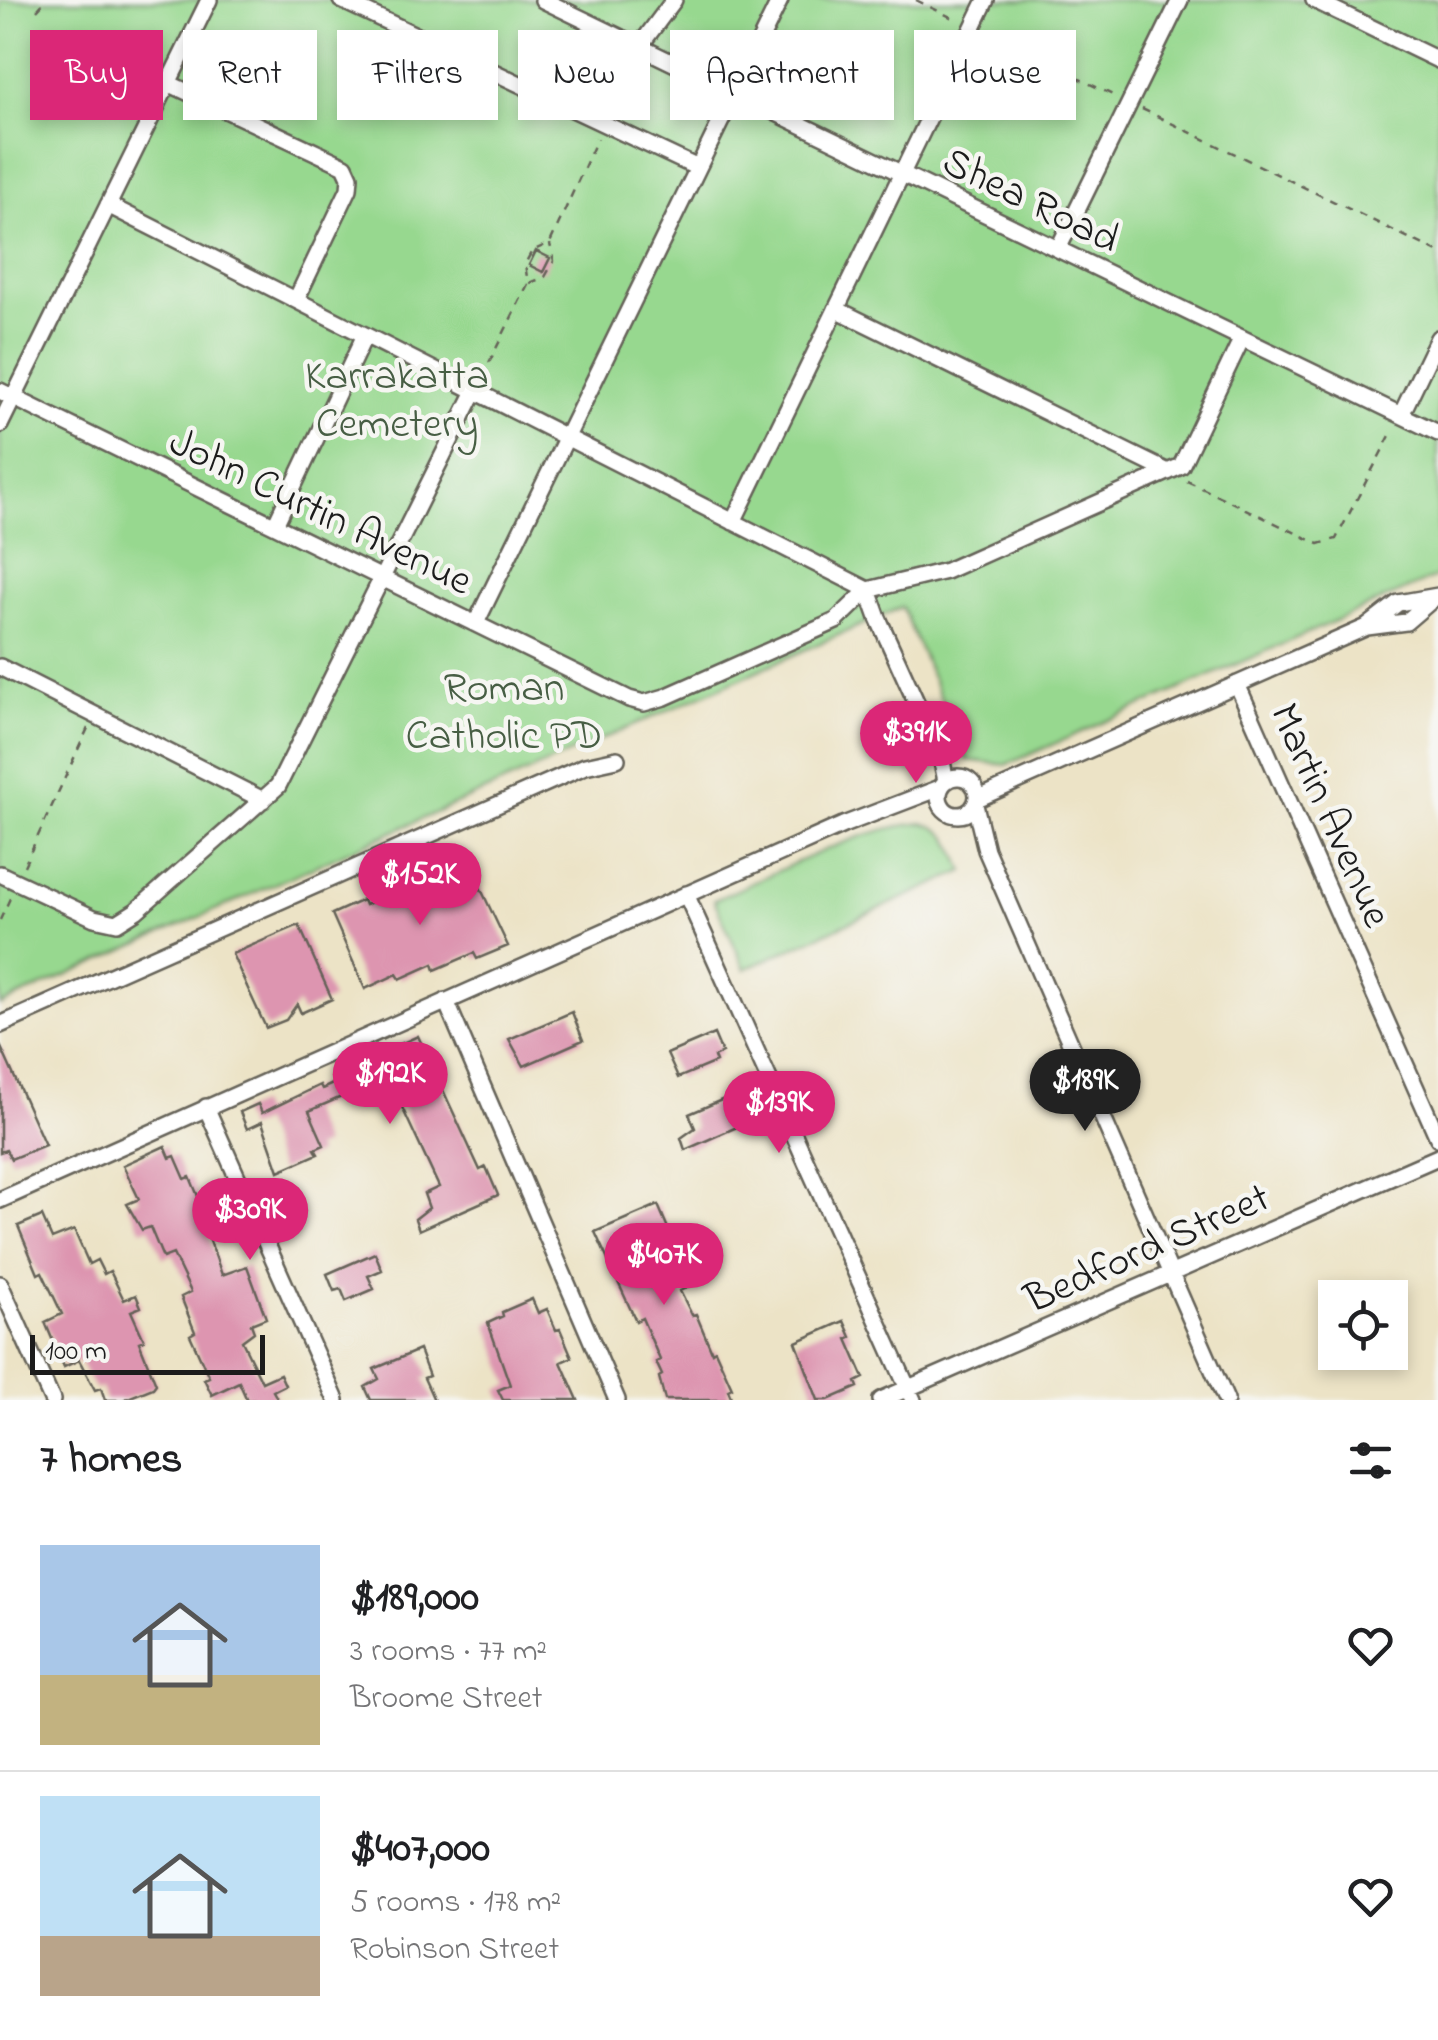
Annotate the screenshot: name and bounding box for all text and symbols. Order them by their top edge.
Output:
chip: Buy [30,30,163,120]
chip: Rent [183,30,317,120]
chip: Filters [337,30,498,120]
chip: New [518,30,650,120]
chip: Apartment [670,30,894,120]
chip: House [914,30,1076,120]
street label: Shea Road [931,133,1129,271]
park label: Karrakatta Cemetery [305,347,489,456]
street label: John Curtin Avenue [158,413,482,613]
park label: Roman Catholic PD [406,659,602,768]
street label: Martin Avenue [1252,694,1406,938]
pin: $391K [846,701,986,786]
text: $391K [882,710,950,757]
pin: $152K [350,843,490,928]
text: $152K [380,852,460,899]
pin: $192K [320,1042,460,1127]
pin: $189K [1015,1049,1155,1134]
text: $192K [355,1051,425,1098]
text: $189K [1052,1058,1118,1105]
pin: $139K [709,1071,849,1156]
text: $139K [745,1080,813,1127]
street label: Bedford Street [1015,1169,1280,1332]
pin: $309K [180,1178,320,1263]
text: $309K [214,1187,286,1234]
pin: $407K [594,1223,734,1308]
text: $407K [626,1232,702,1279]
map controls [1318,1280,1408,1370]
button: locate [1318,1280,1408,1370]
scale bar [30,1330,265,1374]
text: 100 m [45,1332,107,1373]
text: 7 homes [40,1430,182,1491]
icon: filters [1343,1433,1398,1488]
text: $189,000 [350,1568,479,1629]
icon: home [120,1585,240,1705]
icon: heart [1343,1618,1398,1673]
text: 3 rooms · 77 m² [350,1629,547,1676]
text: Broome Street [350,1676,543,1723]
text: $407,000 [350,1819,490,1880]
icon: home [120,1836,240,1956]
icon: heart [1343,1869,1398,1924]
text: 5 rooms · 178 m² [350,1880,561,1927]
text: Robinson Street [350,1927,559,1974]

